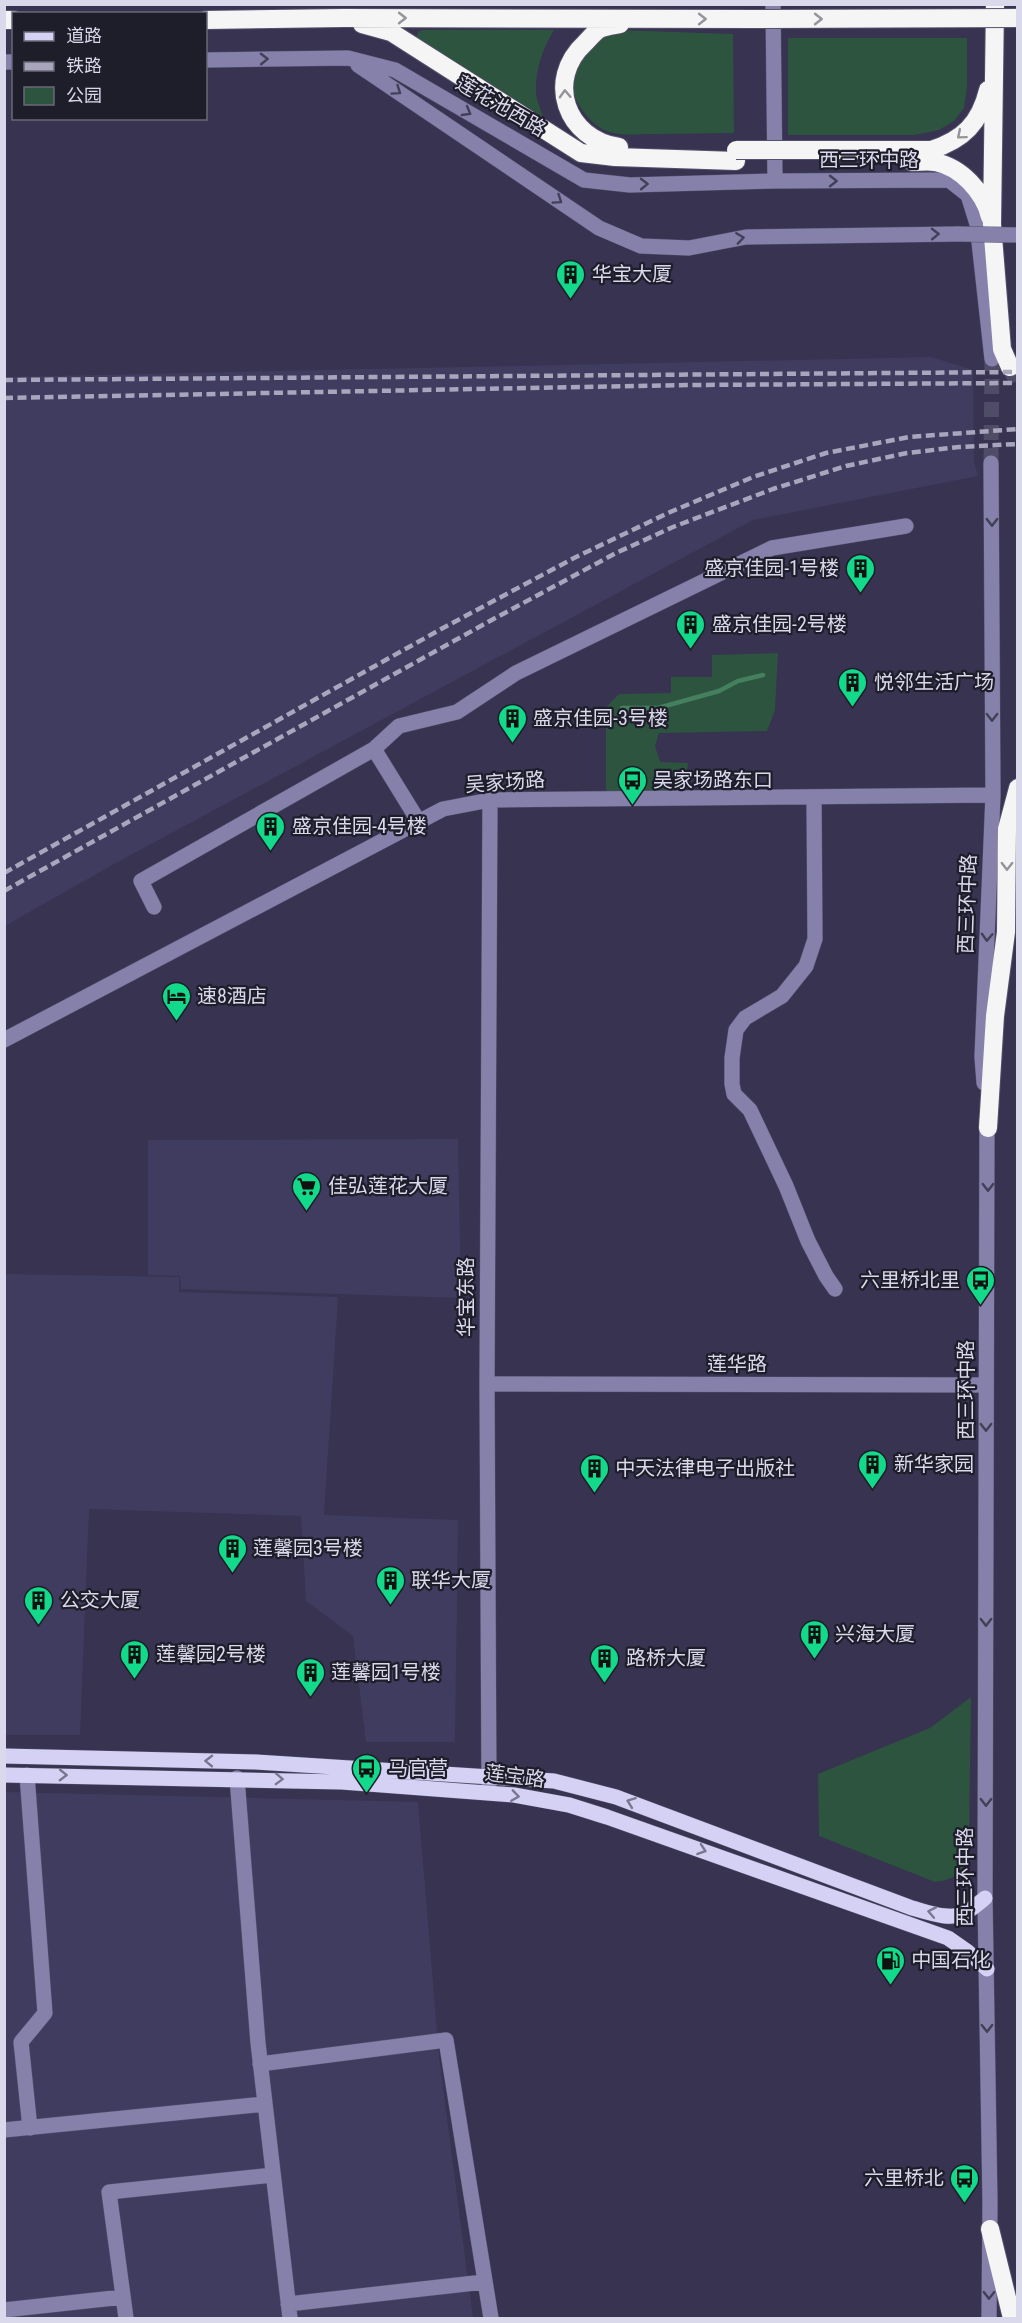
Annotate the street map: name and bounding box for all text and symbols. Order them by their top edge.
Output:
legend [12,12,207,120]
one-way arrow [397,12,406,24]
one-way arrow [698,13,707,25]
one-way arrow [813,13,822,25]
text: 道路 [66,25,102,46]
one-way arrow [259,53,268,65]
text: 铁路 [66,55,102,76]
street label: 莲花池西路 [452,71,550,141]
one-way arrow [390,84,401,95]
text: 公园 [66,85,102,106]
one-way arrow [558,89,571,98]
one-way arrow [461,105,471,116]
one-way arrow [957,127,968,138]
street label: 西三环中路 [819,148,919,172]
one-way arrow [829,175,838,187]
one-way arrow [639,178,648,191]
one-way arrow [552,193,563,204]
one-way arrow [931,228,940,241]
one-way arrow [736,233,745,245]
building icon: 华宝大厦 [555,258,587,300]
place label: 华宝大厦 [592,262,672,286]
one-way arrow [986,517,998,526]
building icon: 盛京佳园-1号楼 [844,552,876,594]
place label: 盛京佳园-1号楼 [704,556,839,580]
building icon: 盛京佳园-2号楼 [675,608,707,650]
place label: 盛京佳园-2号楼 [712,612,847,636]
building icon: 悦邻生活广场 [837,666,869,708]
place label: 悦邻生活广场 [874,670,994,694]
building icon: 盛京佳园-3号楼 [496,702,528,744]
place label: 盛京佳园-3号楼 [533,706,668,730]
one-way arrow [986,712,998,721]
bus stop icon: 吴家场路东口 [616,764,648,806]
street label: 吴家场路 [464,767,546,797]
place label: 吴家场路东口 [653,768,773,792]
building icon: 盛京佳园-4号楼 [255,810,287,852]
place label: 盛京佳园-4号楼 [292,814,427,838]
street label: 西三环中路 [953,854,981,954]
one-way arrow [1001,861,1013,870]
one-way arrow [980,933,993,942]
hotel icon: 速8酒店 [160,980,192,1022]
place label: 速8酒店 [197,984,267,1008]
supermarket icon: 佳弘莲花大厦 [291,1170,323,1212]
place label: 佳弘莲花大厦 [328,1174,448,1198]
one-way arrow [982,1182,994,1191]
street label: 华宝东路 [454,1257,478,1337]
bus stop icon: 六里桥北里 [965,1264,997,1306]
place label: 六里桥北里 [860,1268,960,1292]
street label: 西三环中路 [954,1340,978,1440]
street label: 莲华路 [707,1352,767,1376]
one-way arrow [980,1422,992,1431]
building icon: 新华家园 [857,1448,889,1490]
building icon: 中天法律电子出版社 [578,1452,610,1494]
place label: 新华家园 [894,1452,974,1476]
place label: 中天法律电子出版社 [615,1456,795,1480]
building icon: 莲馨园3号楼 [216,1532,248,1574]
place label: 莲馨园3号楼 [253,1536,363,1560]
building icon: 联华大厦 [374,1564,406,1606]
place label: 联华大厦 [411,1568,491,1592]
building icon: 公交大厦 [23,1584,55,1626]
place label: 公交大厦 [60,1588,140,1612]
one-way arrow [980,1617,992,1626]
building icon: 兴海大厦 [798,1618,830,1660]
place label: 兴海大厦 [835,1622,915,1646]
building icon: 莲馨园2号楼 [119,1638,151,1680]
place label: 莲馨园2号楼 [156,1642,266,1666]
building icon: 路桥大厦 [589,1642,621,1684]
place label: 路桥大厦 [626,1646,706,1670]
building icon: 莲馨园1号楼 [294,1656,326,1698]
place label: 莲馨园1号楼 [331,1660,441,1684]
bus stop icon: 马官营 [351,1752,383,1794]
one-way arrow [204,1755,213,1767]
place label: 马官营 [388,1756,448,1780]
street label: 莲宝路 [484,1760,546,1792]
one-way arrow [58,1769,67,1781]
one-way arrow [274,1773,283,1786]
one-way arrow [511,1789,520,1801]
one-way arrow [626,1797,637,1810]
one-way arrow [980,1798,992,1807]
street label: 西三环中路 [953,1827,977,1927]
one-way arrow [696,1842,707,1855]
one-way arrow [927,1907,937,1920]
fuel station icon: 中国石化 [874,1944,906,1986]
place label: 中国石化 [911,1948,991,1972]
one-way arrow [981,2023,993,2032]
bus stop icon: 六里桥北 [949,2162,981,2204]
place label: 六里桥北 [864,2166,944,2190]
one-way arrow [983,2290,995,2299]

